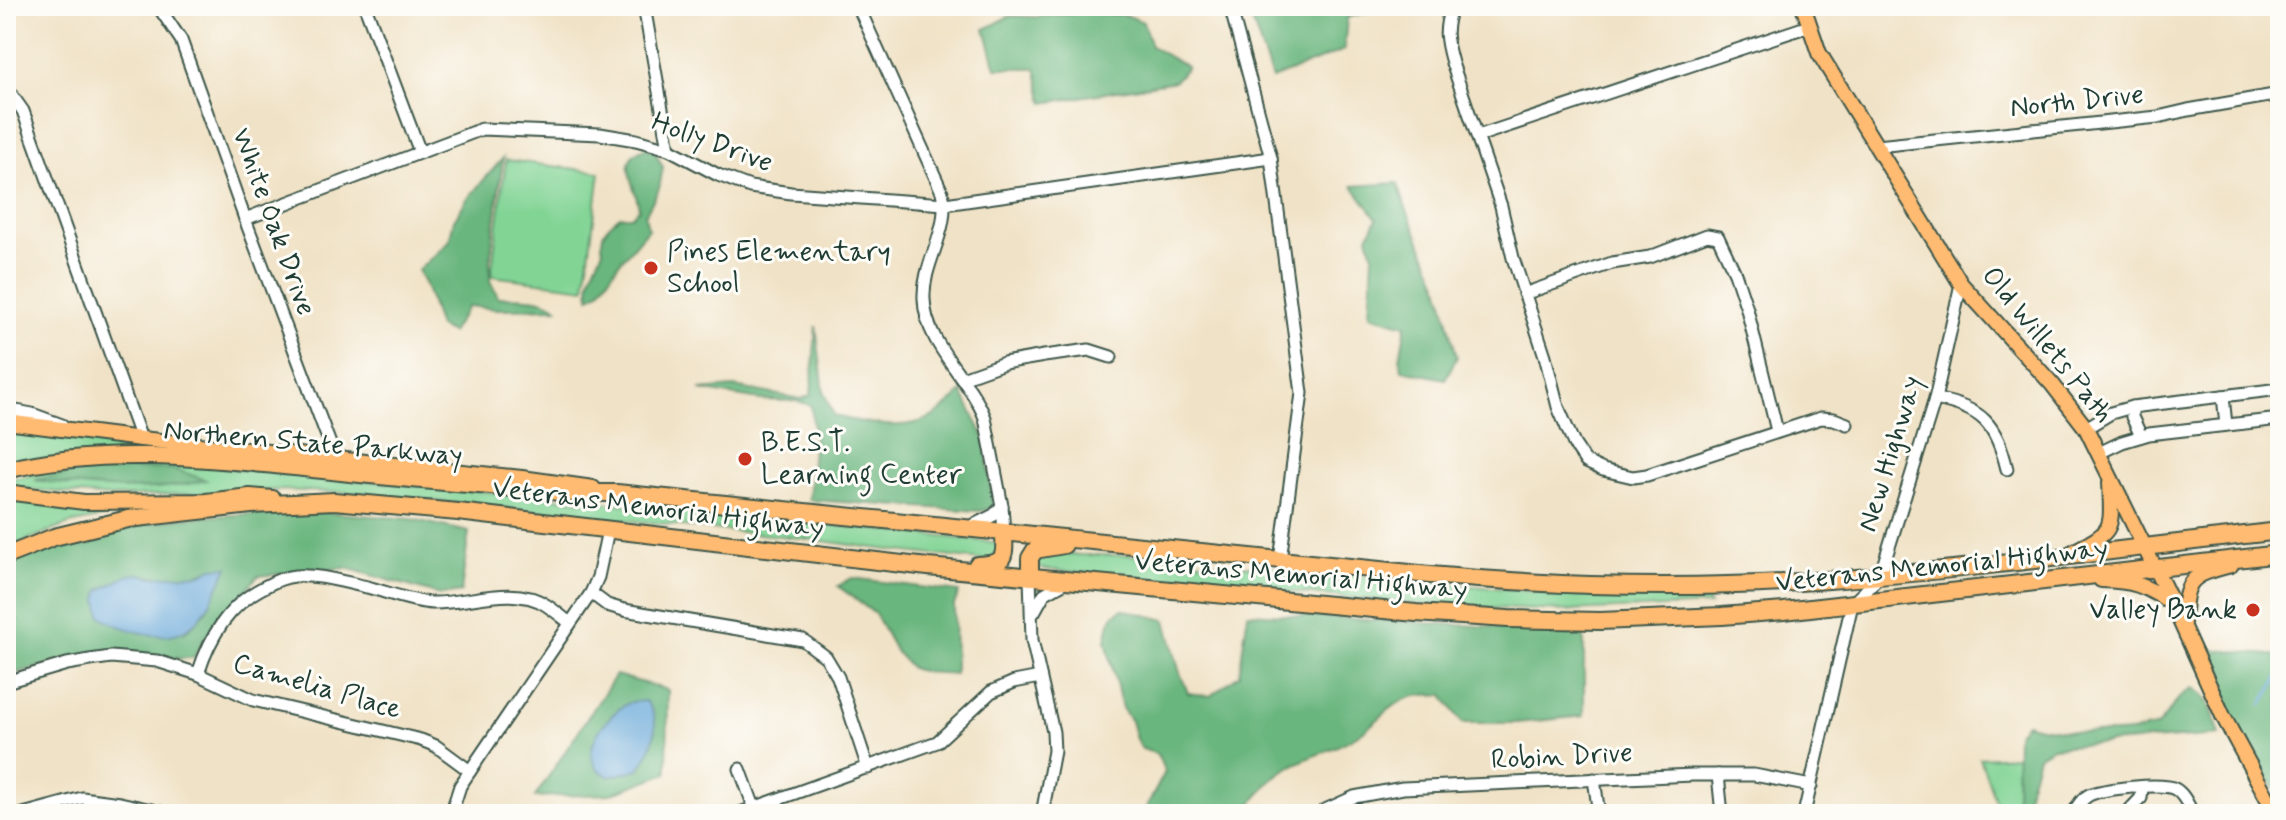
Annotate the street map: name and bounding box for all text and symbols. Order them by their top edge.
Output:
street label: North Drive [2008,77,2146,127]
street label: Holly Drive [646,104,778,182]
street label: White Oak Drive [222,123,324,321]
place label: Pines Elementary School [667,234,891,303]
marker: Pines Elementary School [642,259,660,277]
street label: Old Willets Path [1972,259,2122,431]
street label: New Highway [1850,371,1932,537]
street label: Northern State Parkway [162,413,464,475]
place label: B.E.S.T. Learning Center [761,425,963,497]
marker: B.E.S.T. Learning Center [736,450,754,468]
street label: Veterans Memorial Highway [490,470,826,551]
street label: Veterans Memorial Highway [1774,530,2110,605]
street label: Veterans Memorial Highway [1133,543,1469,612]
place label: Valley Bank [2089,592,2237,629]
marker: Valley Bank [2244,601,2262,619]
street label: Camelia Place [229,645,405,729]
street label: Robin Drive [1490,735,1634,779]

